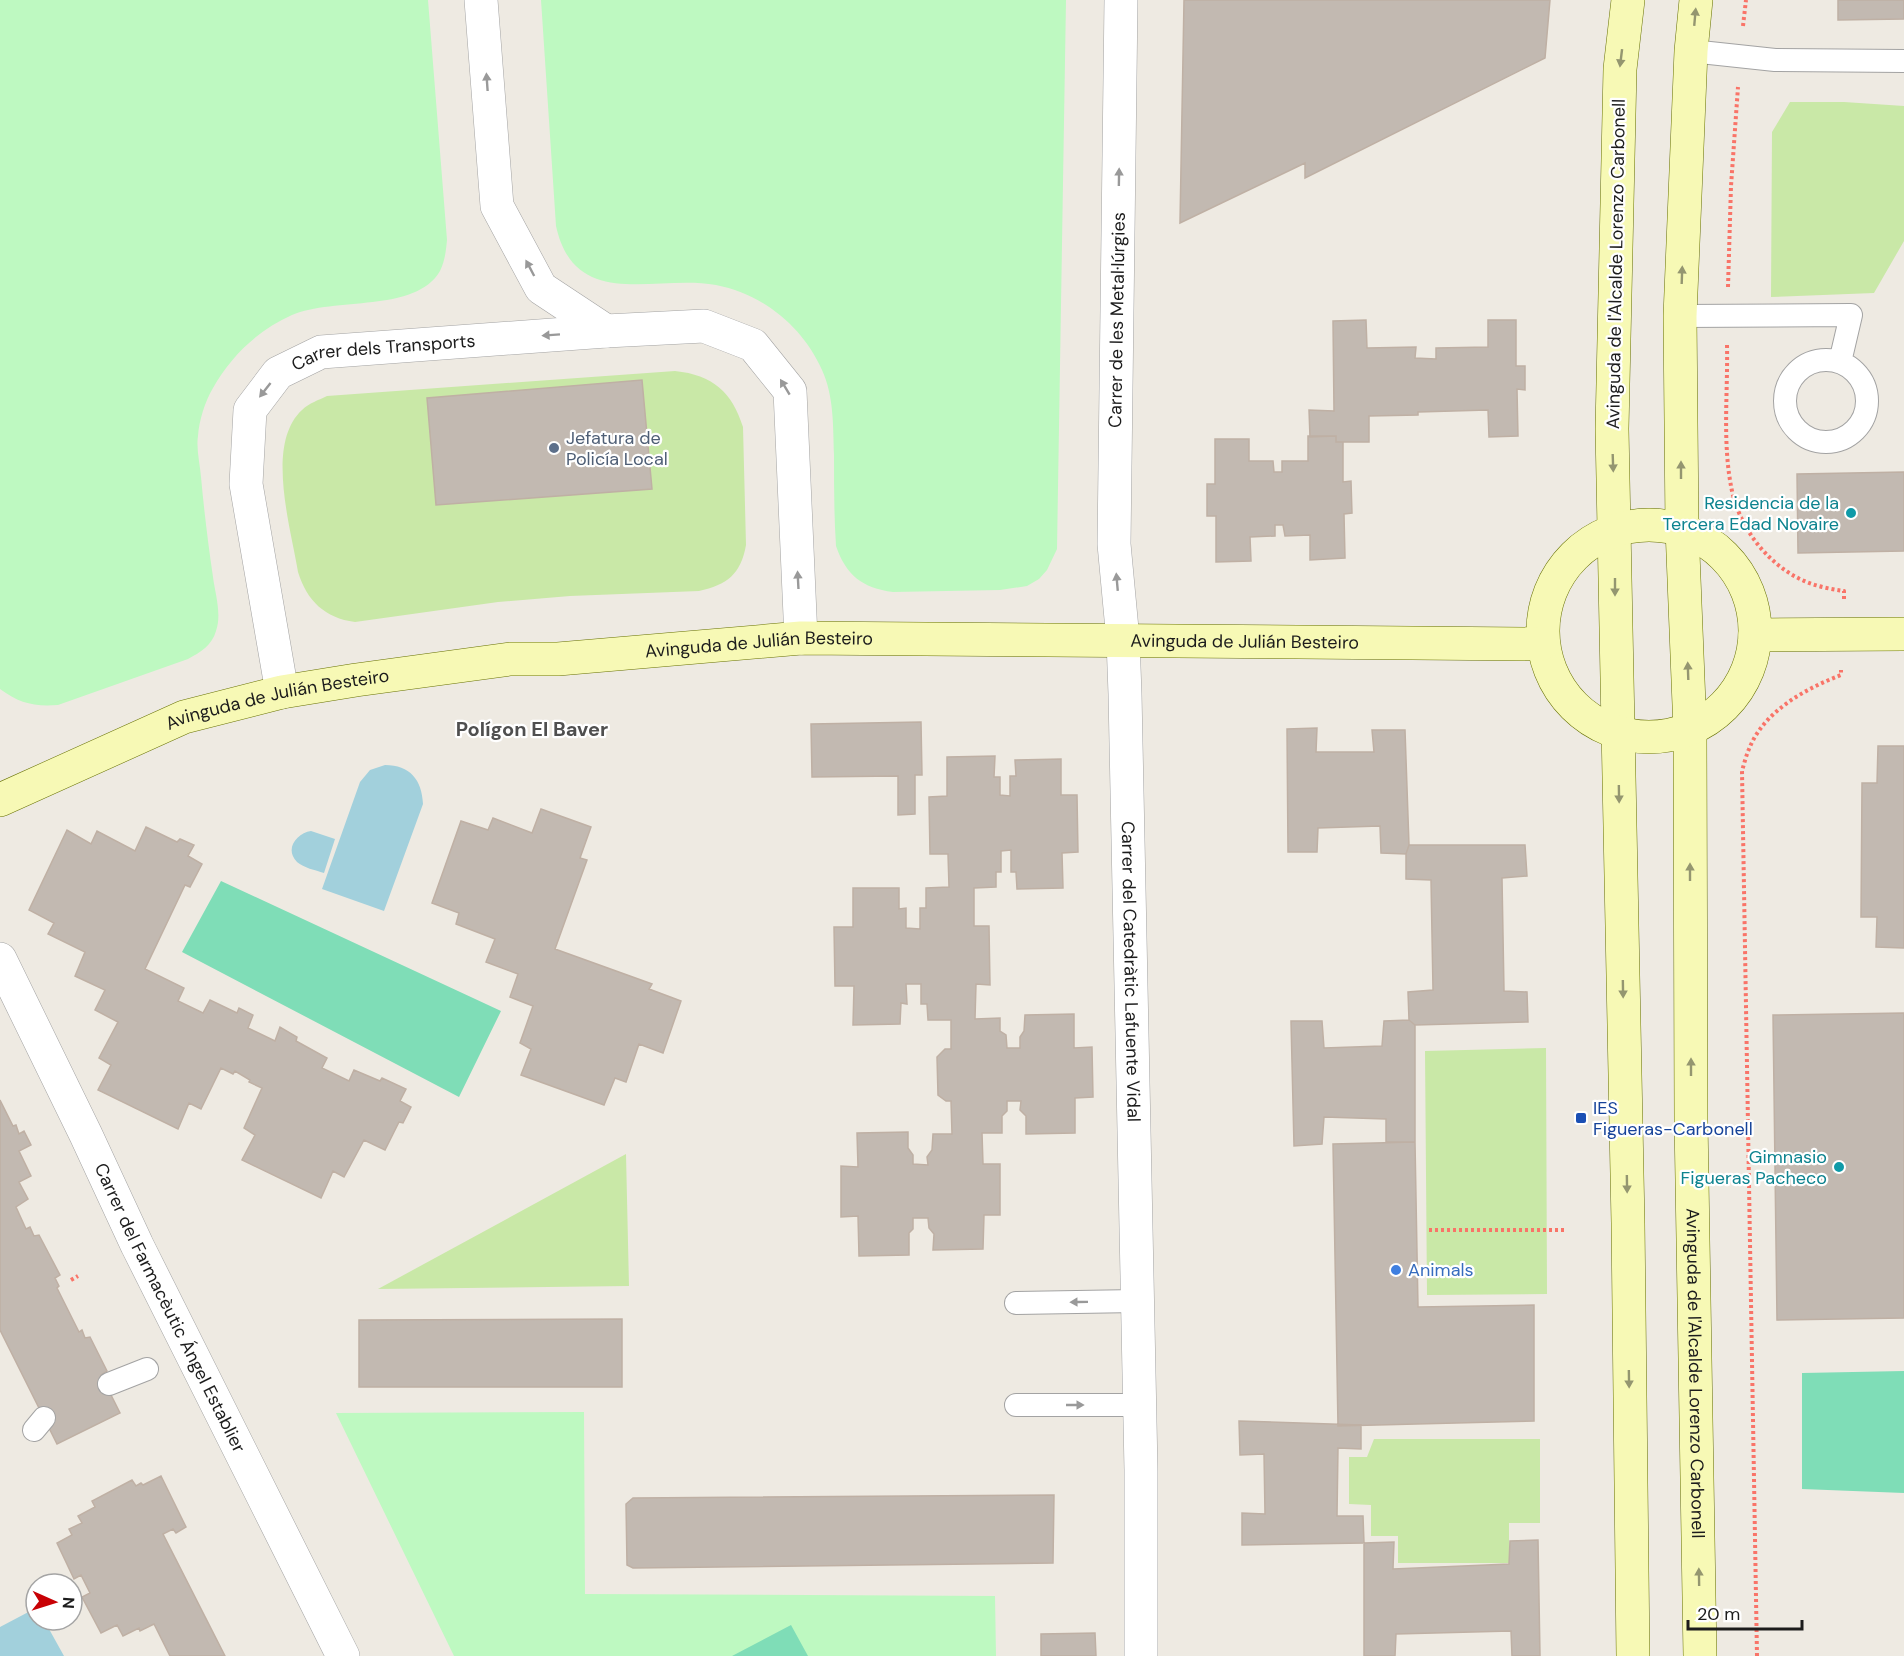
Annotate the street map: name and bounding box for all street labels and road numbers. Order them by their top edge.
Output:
street label: Avinguda de l'Alcalde Lorenzo Carbonell [1601,99,1631,429]
street label: Carrer de les Metal·lúrgies [1103,212,1131,428]
street label: Carrer dels Transports [287,329,476,377]
street label: Avinguda de Julián Besteiro [644,626,873,663]
street label: Avinguda de Julián Besteiro [1130,629,1359,655]
street label: Avinguda de Julián Besteiro [162,664,391,736]
street label: Carrer del Catedràtic Lafuente Vidal [1116,821,1146,1122]
street label: Carrer del Farmacèutic Ángel Establier [89,1159,251,1457]
street label: Avinguda de l'Alcalde Lorenzo Carbonell [1680,1208,1710,1539]

